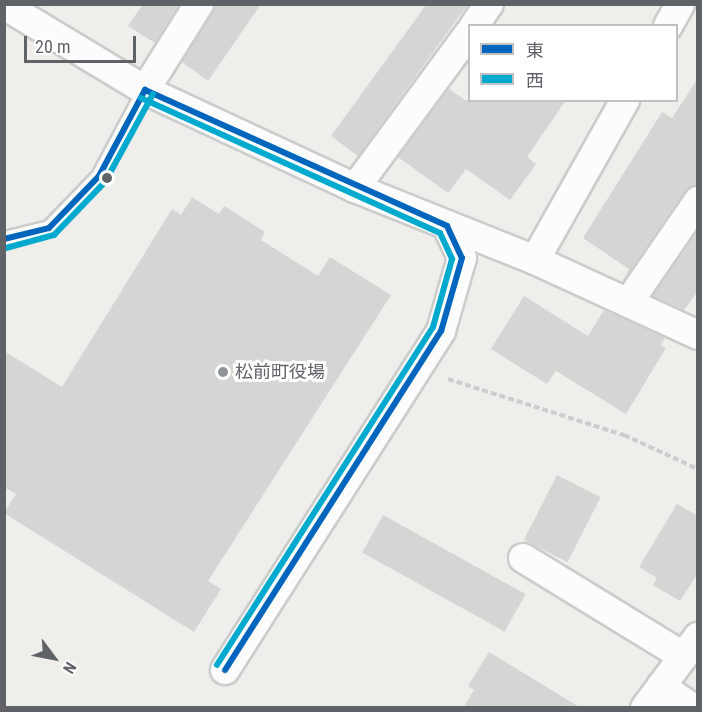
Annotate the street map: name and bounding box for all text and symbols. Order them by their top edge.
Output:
scale bar [27,24,140,62]
legend [468,24,678,102]
text: 20 m [35,36,70,57]
text: 東 [526,40,544,61]
text: 西 [526,70,544,91]
unlabelled marker [101,172,113,184]
place label: 松前町役場 [235,361,325,383]
marker: 松前町役場 [216,365,230,379]
north arrow [24,628,84,688]
text: N [59,659,80,677]

